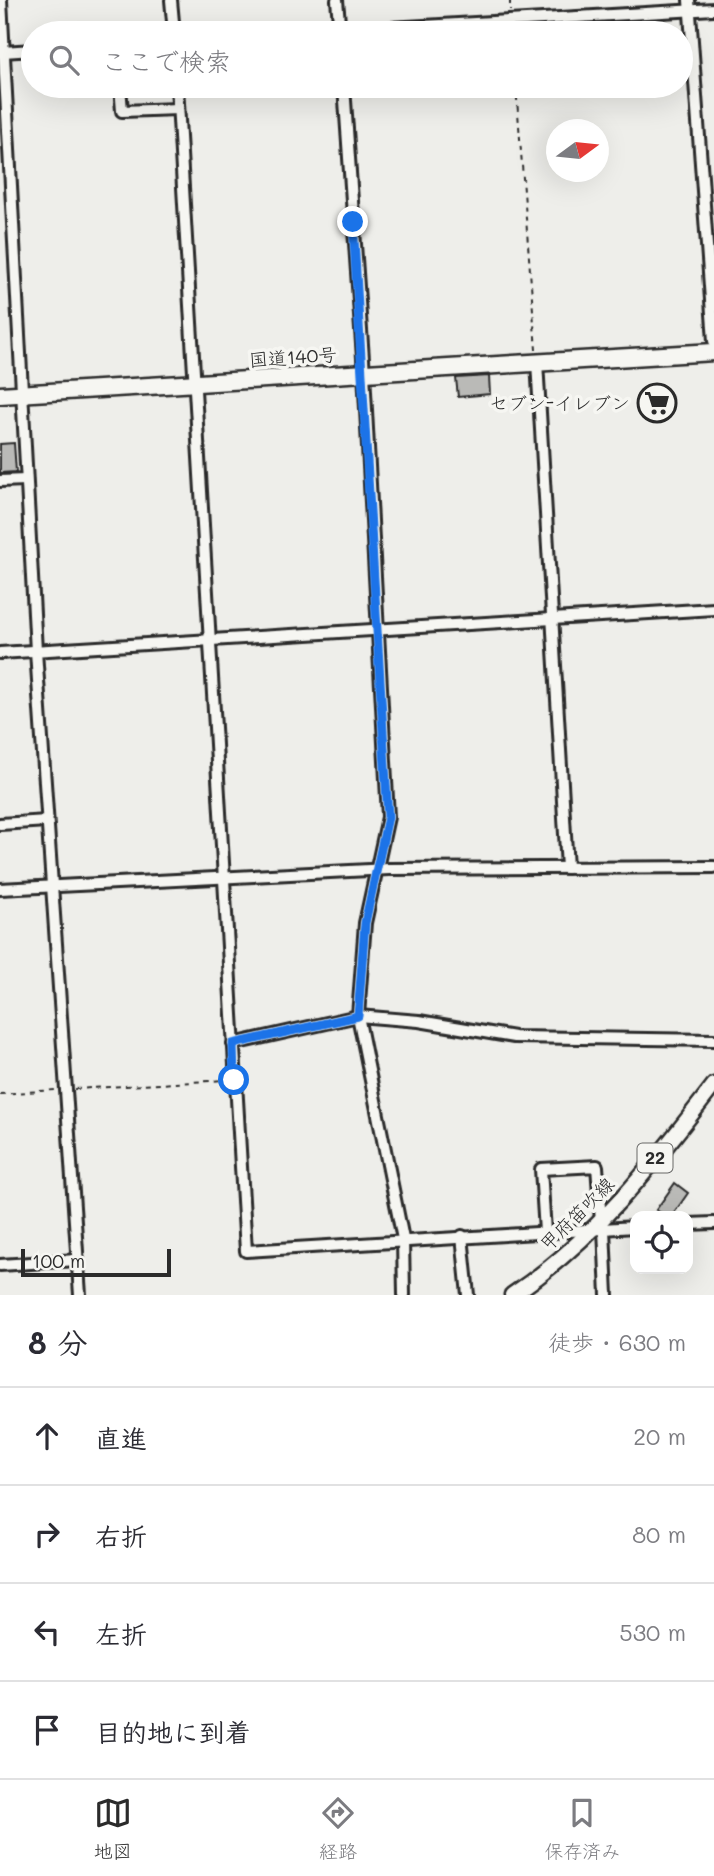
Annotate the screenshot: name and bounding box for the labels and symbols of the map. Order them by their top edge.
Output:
north arrow [546,119,609,182]
route end [337,206,368,237]
street label: 国道140号 [248,341,338,372]
supermarket icon: セブン-イレブン [636,382,678,424]
place label: セブン-イレブン [489,390,630,415]
route start [218,1064,249,1095]
road number: 22 [638,1143,672,1172]
street label: 甲府笛吹線 [534,1171,619,1256]
scale bar [21,1246,172,1278]

